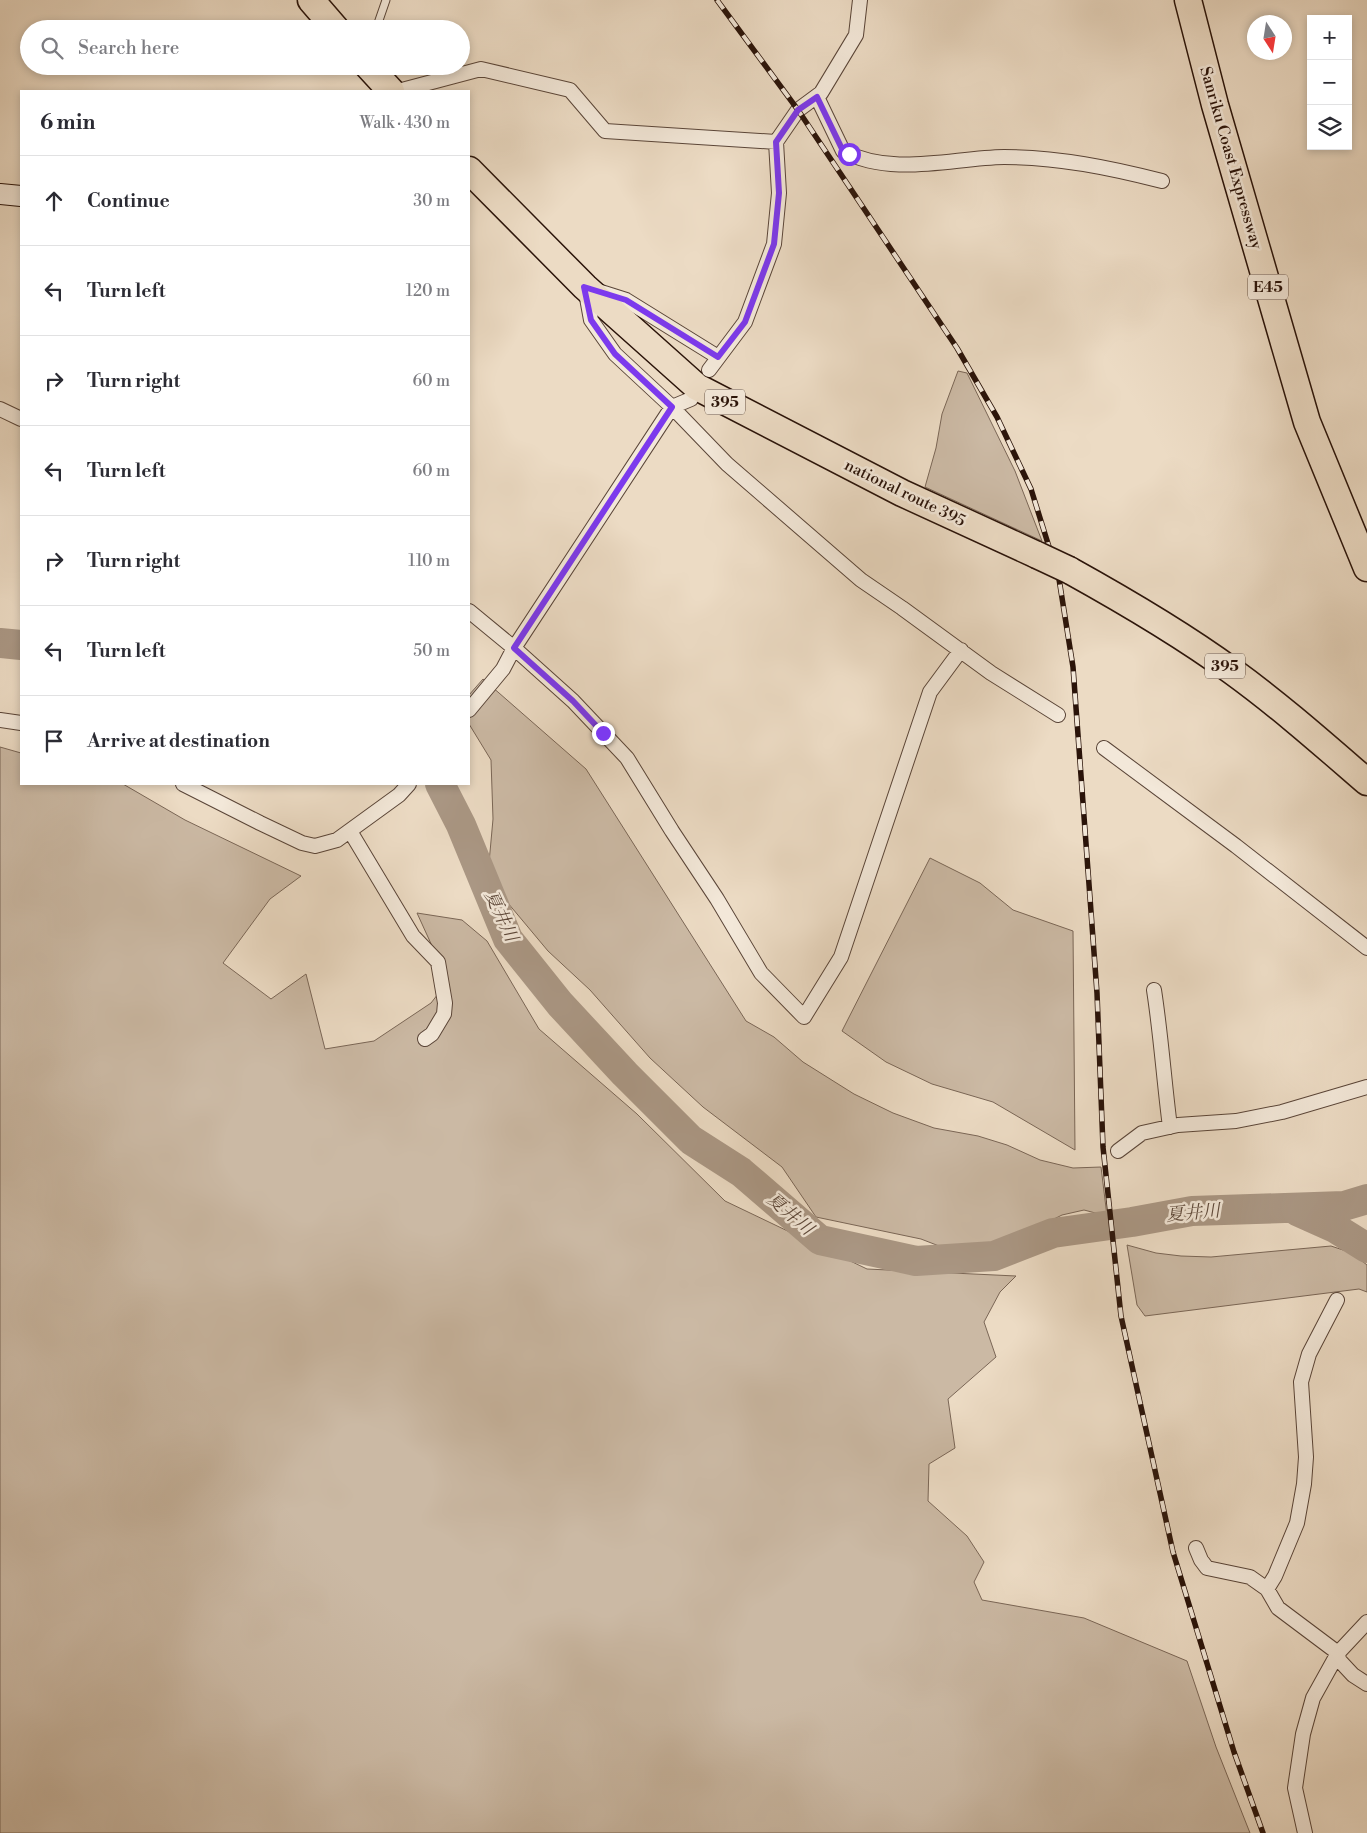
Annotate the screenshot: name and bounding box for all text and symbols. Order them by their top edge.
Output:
north arrow [1247,15,1292,60]
map controls [1307,15,1352,150]
button: + [1307,15,1352,60]
search box [20,20,470,75]
icon: search [38,34,66,62]
text: Search here [78,36,179,60]
button: − [1307,60,1352,105]
street label: Sanriku Coast Expressway [1195,64,1267,252]
button: layers [1307,105,1352,150]
text: 6 min [40,110,95,136]
text: Walk · 430 m [360,113,450,133]
route start [838,143,861,166]
icon: ahead [40,187,68,215]
text: Continue [87,189,170,213]
text: 30 m [413,191,450,211]
road number: E45 [1248,274,1288,300]
icon: left [40,277,68,305]
text: Turn left [87,279,166,303]
text: 120 m [406,281,450,301]
icon: right [40,367,68,395]
text: Turn right [87,369,180,393]
text: 60 m [412,371,450,391]
road number: 395 [705,390,745,414]
street label: national route 395 [841,455,969,531]
icon: left [40,457,68,485]
text: Turn left [87,459,166,483]
text: 60 m [412,461,450,481]
icon: right [40,547,68,575]
text: Turn right [87,549,180,573]
text: 110 m [408,551,450,571]
icon: left [40,637,68,665]
text: Turn left [87,639,166,663]
text: 50 m [413,641,450,661]
road number: 395 [1205,654,1245,678]
route end [592,722,615,745]
icon: arrive [40,727,68,755]
text: Arrive at destination [87,729,270,753]
water label: 夏井川 [479,887,524,947]
water label: 夏井川 [762,1188,819,1242]
water label: 夏井川 [1165,1199,1223,1227]

